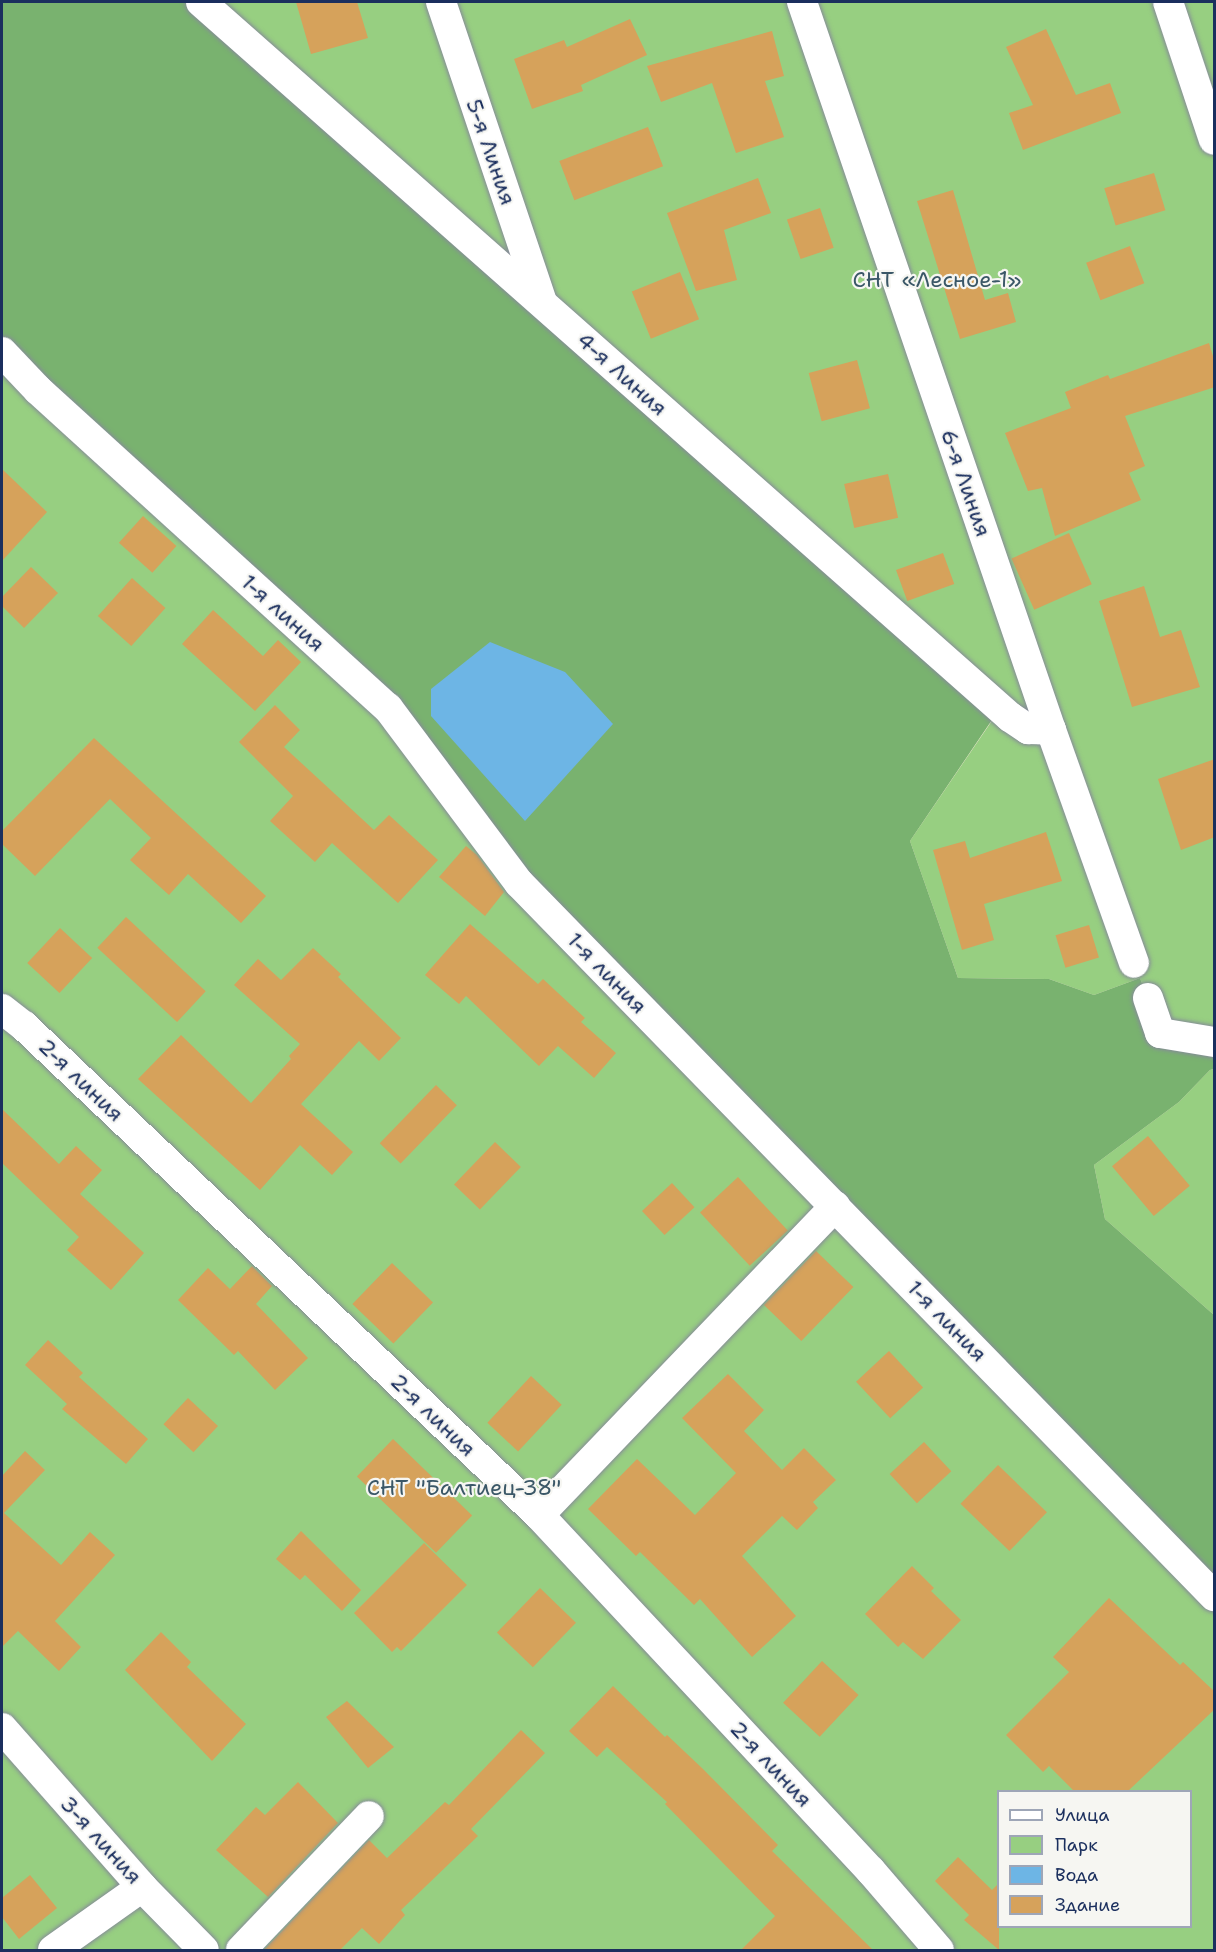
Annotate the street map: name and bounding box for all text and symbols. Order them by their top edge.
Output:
street label: 5-я Линия [461,96,521,208]
park label: СНТ «Лесное-1» [852,267,1022,293]
street label: 4-я Линия [571,327,673,421]
street label: 6-я Линия [935,426,997,540]
street label: 1-я линия [236,569,330,657]
street label: 1-я линия [562,927,652,1019]
street label: 2-я линия [33,1033,129,1127]
street label: 1-я линия [902,1275,992,1367]
street label: 2-я линия [385,1368,481,1462]
park label: СНТ "Балтиец-38" [367,1475,561,1501]
street label: 2-я линия [724,1715,818,1813]
street label: 3-я линия [55,1790,147,1890]
legend [997,1790,1192,1928]
text: Улица [1055,1803,1109,1827]
text: Парк [1055,1833,1098,1857]
text: Вода [1055,1863,1098,1887]
text: Здание [1055,1893,1120,1917]

